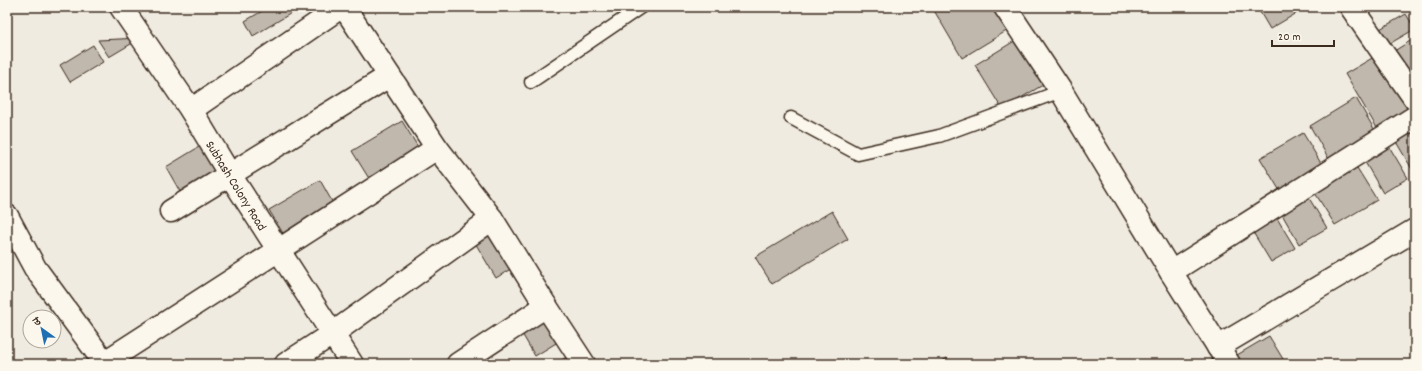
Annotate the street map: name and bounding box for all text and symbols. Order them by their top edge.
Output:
scale bar [1272,22,1334,48]
text: 20 m [1278,29,1301,46]
street label: Subhash Colony Road [200,138,270,235]
north arrow [22,309,62,349]
text: उ [30,313,45,331]

